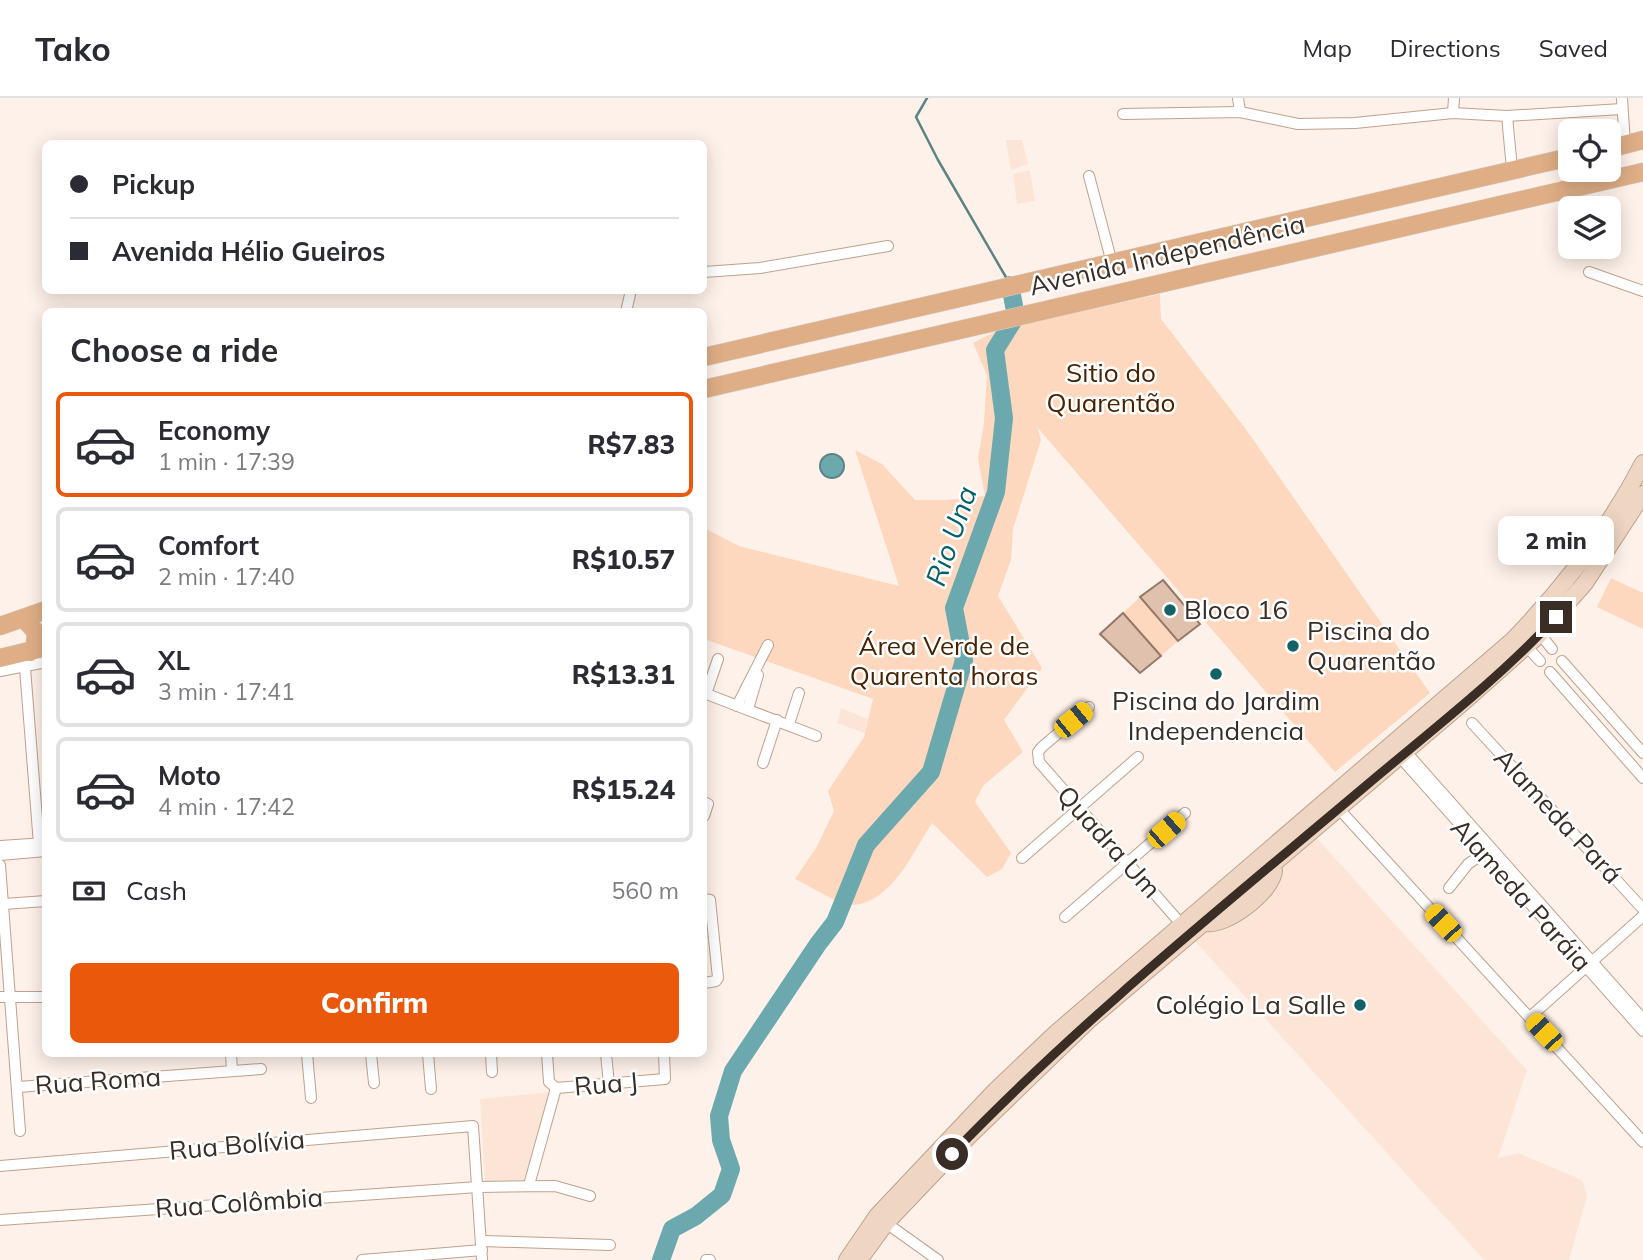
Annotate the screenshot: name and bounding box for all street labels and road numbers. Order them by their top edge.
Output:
street label: Avenida Independência [1026,207,1308,302]
street label: Alameda Pará [1487,741,1629,890]
street label: Quadra Um [1050,779,1168,905]
street label: Alameda Paráia [1444,811,1599,978]
street label: Rua Roma [34,1060,162,1101]
street label: Rua J [573,1064,639,1103]
street label: Rua Bolívia [168,1122,306,1167]
street label: Rua Colômbia [154,1180,324,1225]

